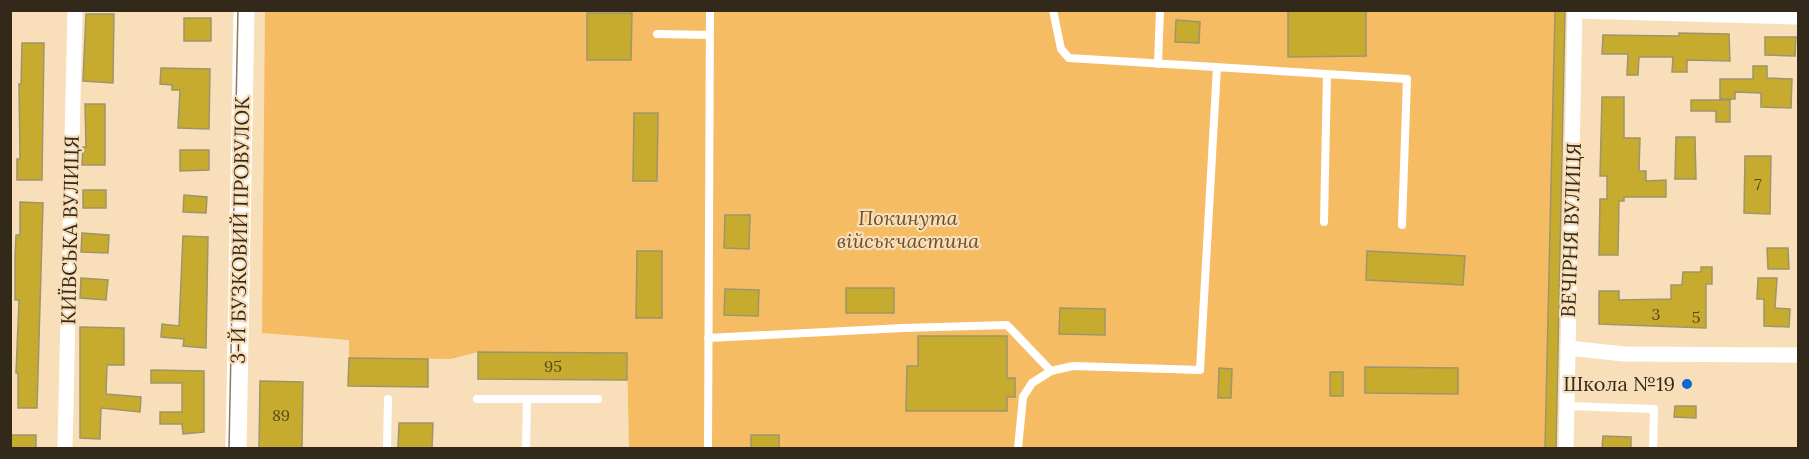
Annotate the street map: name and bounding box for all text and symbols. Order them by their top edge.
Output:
street label: 3-Й БУЗКОВИЙ ПРОВУЛОК [225,96,254,364]
street label: КИЇВСЬКА ВУЛИЦЯ [55,135,84,325]
street label: ВЕЧІРНЯ ВУЛИЦЯ [1555,142,1586,318]
house number: 7 [1754,174,1762,194]
park label: Покинута військчастина [837,205,979,253]
house number: 3 [1652,304,1661,324]
house number: 5 [1692,307,1700,327]
house number: 95 [544,356,562,376]
place label: Школа №19 [1563,371,1675,396]
marker: Школа №19 [1680,377,1694,391]
house number: 89 [272,405,290,425]

